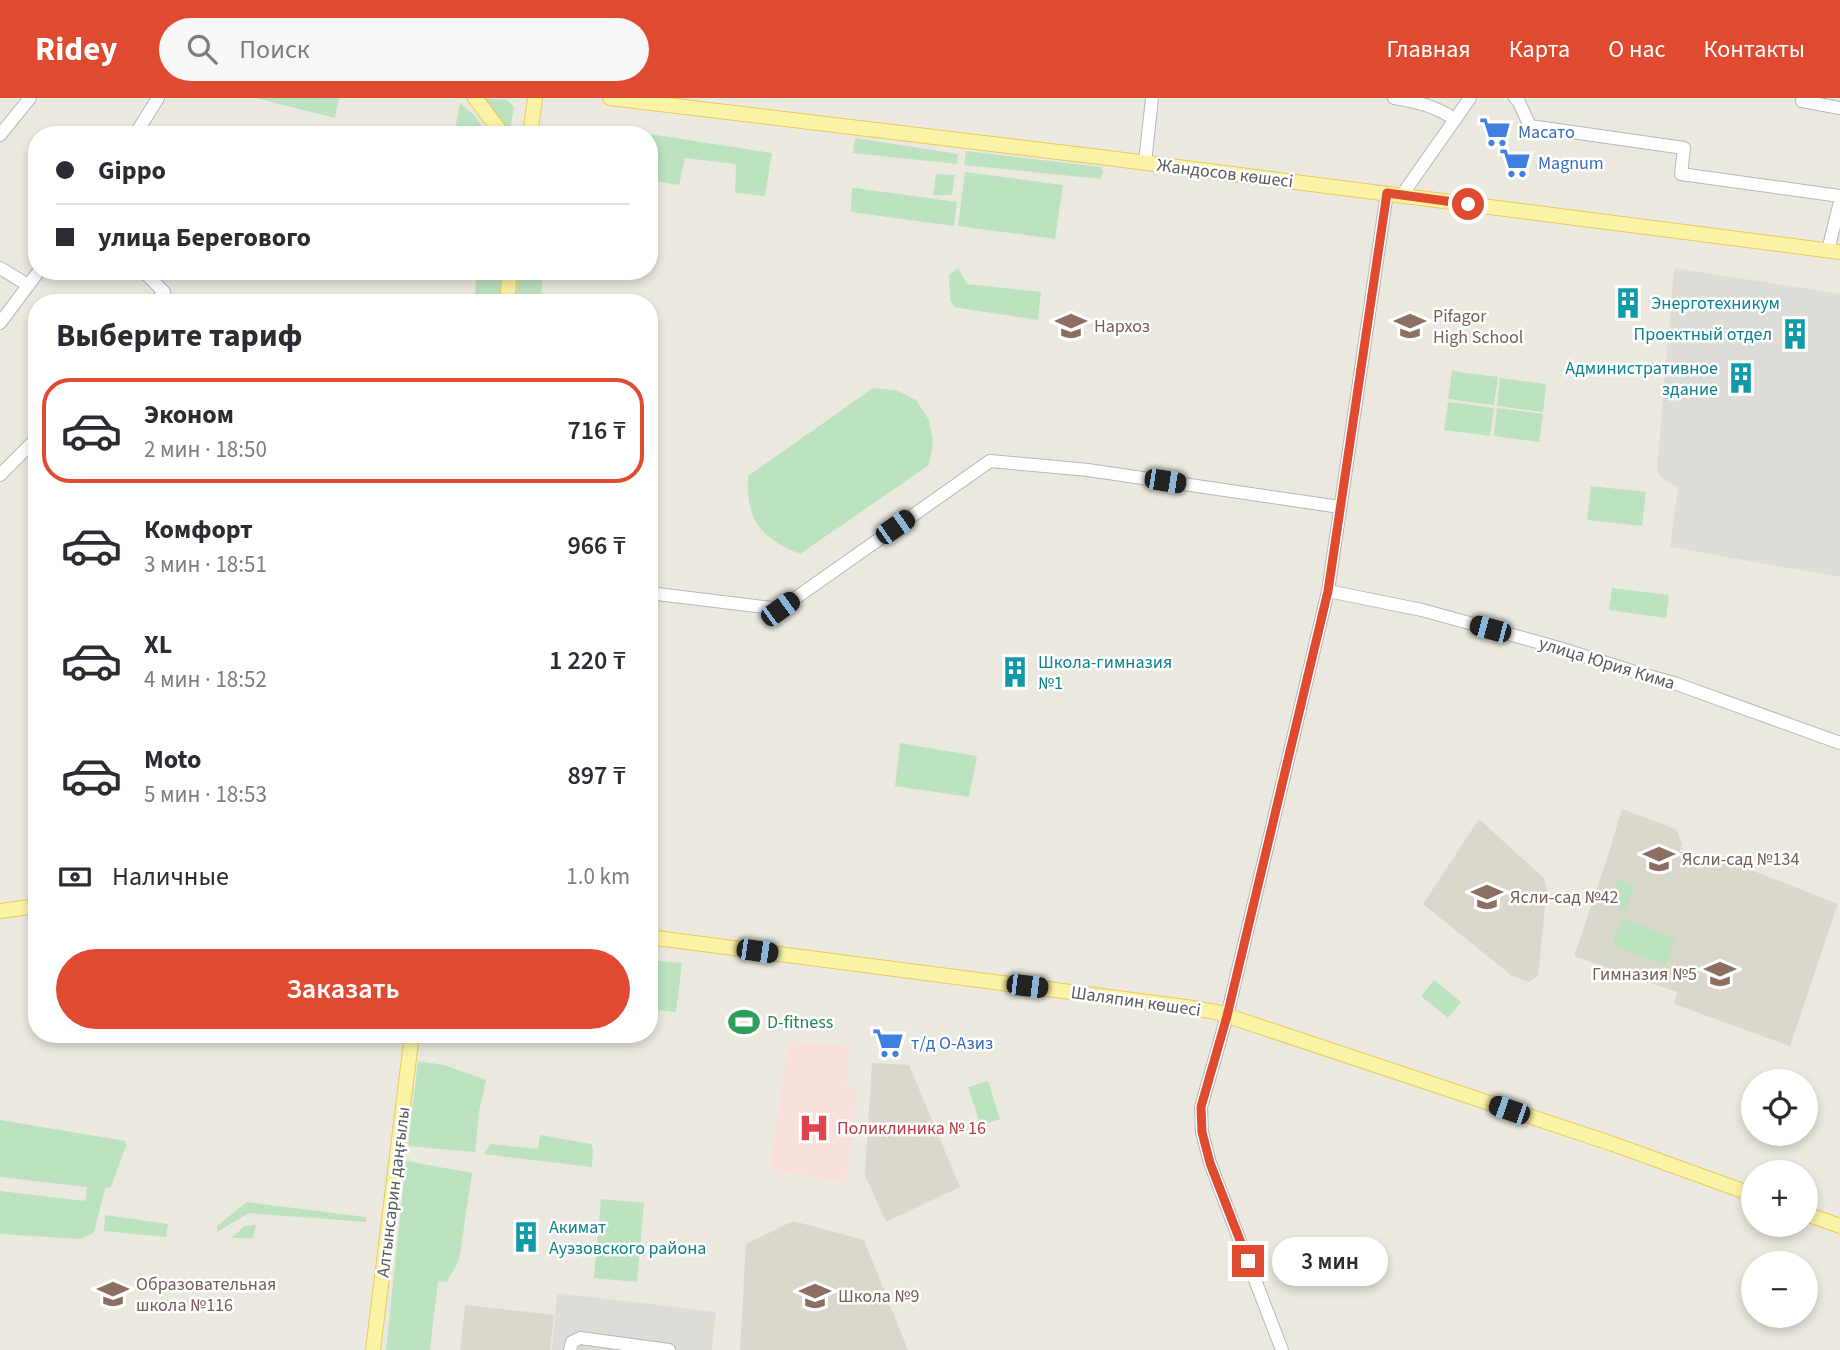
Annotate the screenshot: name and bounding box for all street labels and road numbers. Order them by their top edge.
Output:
street label: Жандосов көшесі [1155,153,1295,194]
street label: улица Юрия Кима [1536,631,1678,696]
street label: Шаляпин көшесі [1069,980,1203,1023]
street label: Алтынсарин даңғылы [371,1105,416,1279]

